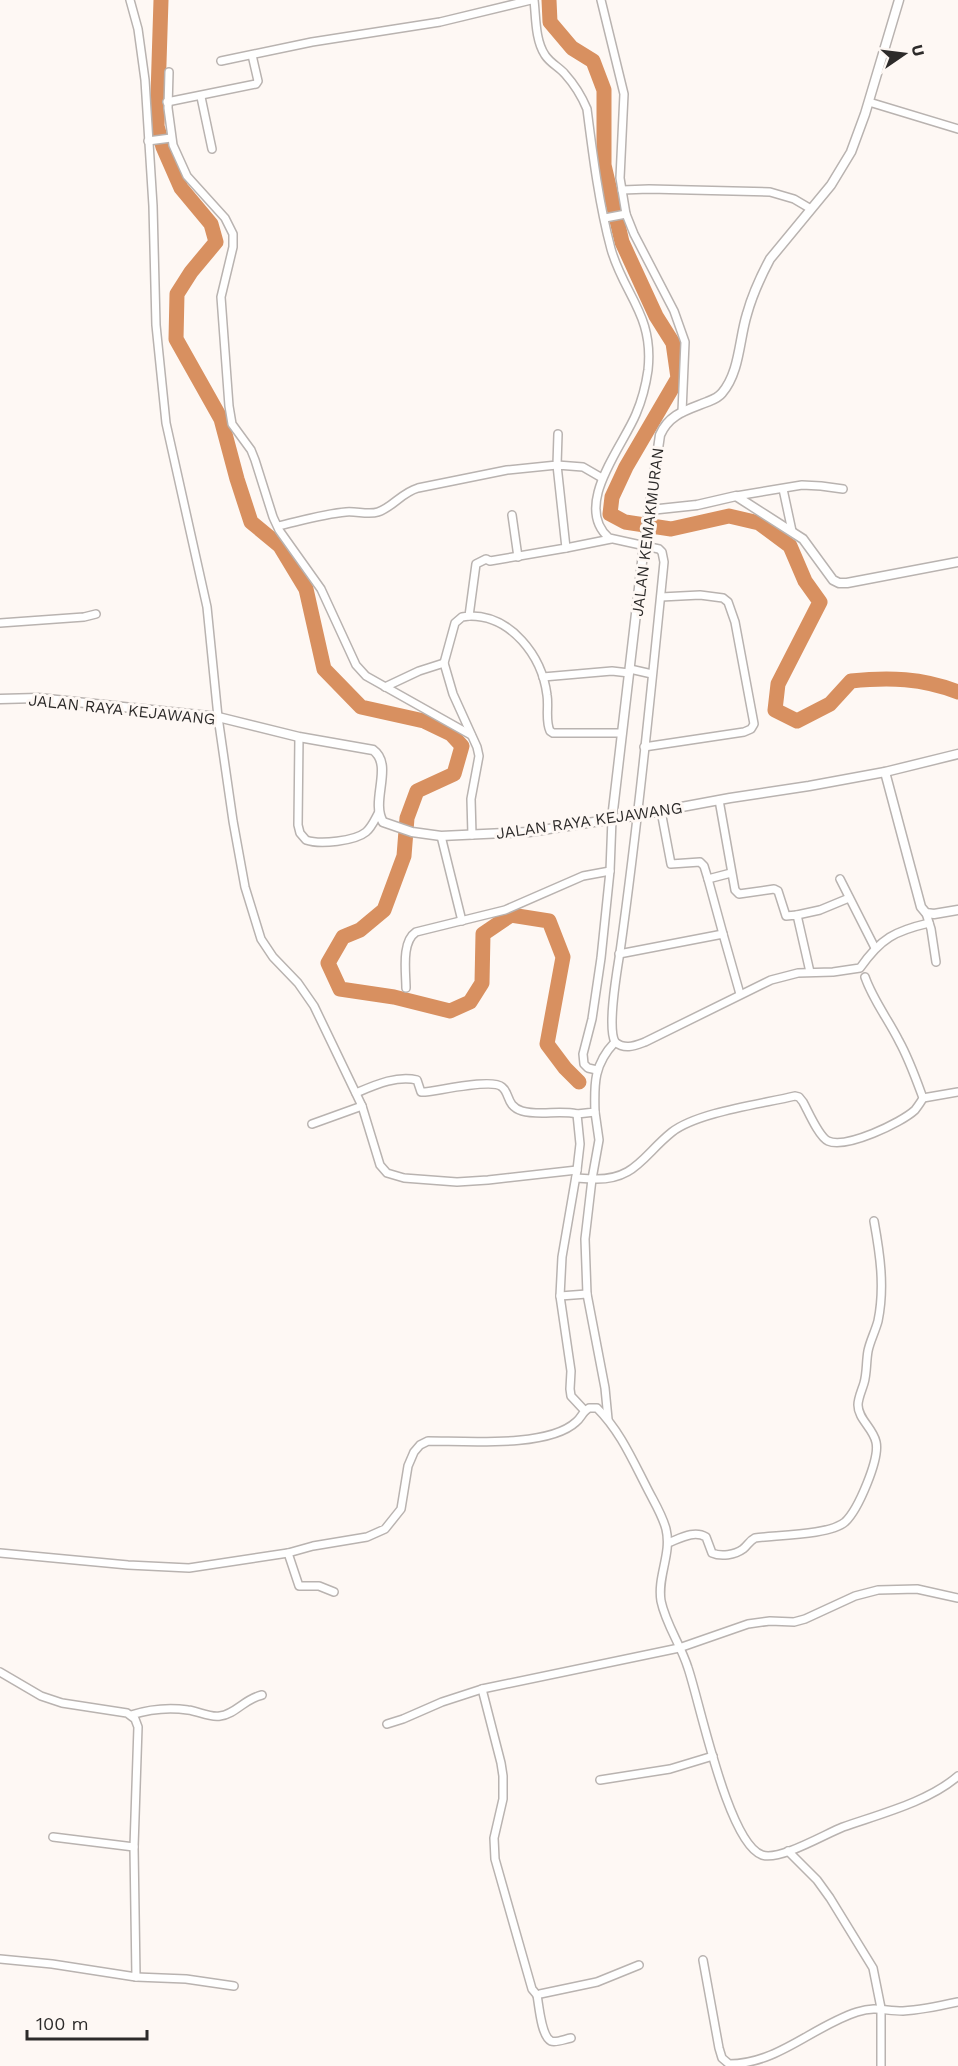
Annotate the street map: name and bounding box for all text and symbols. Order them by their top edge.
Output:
north arrow [874,24,934,84]
text: U [907,43,929,58]
street label: JALAN KEMAKMURAN [628,447,667,618]
street label: JALAN RAYA KEJAWANG [27,690,216,729]
street label: JALAN RAYA KEJAWANG [495,798,683,843]
scale bar [27,2003,147,2041]
text: 100 m [36,2013,89,2034]

